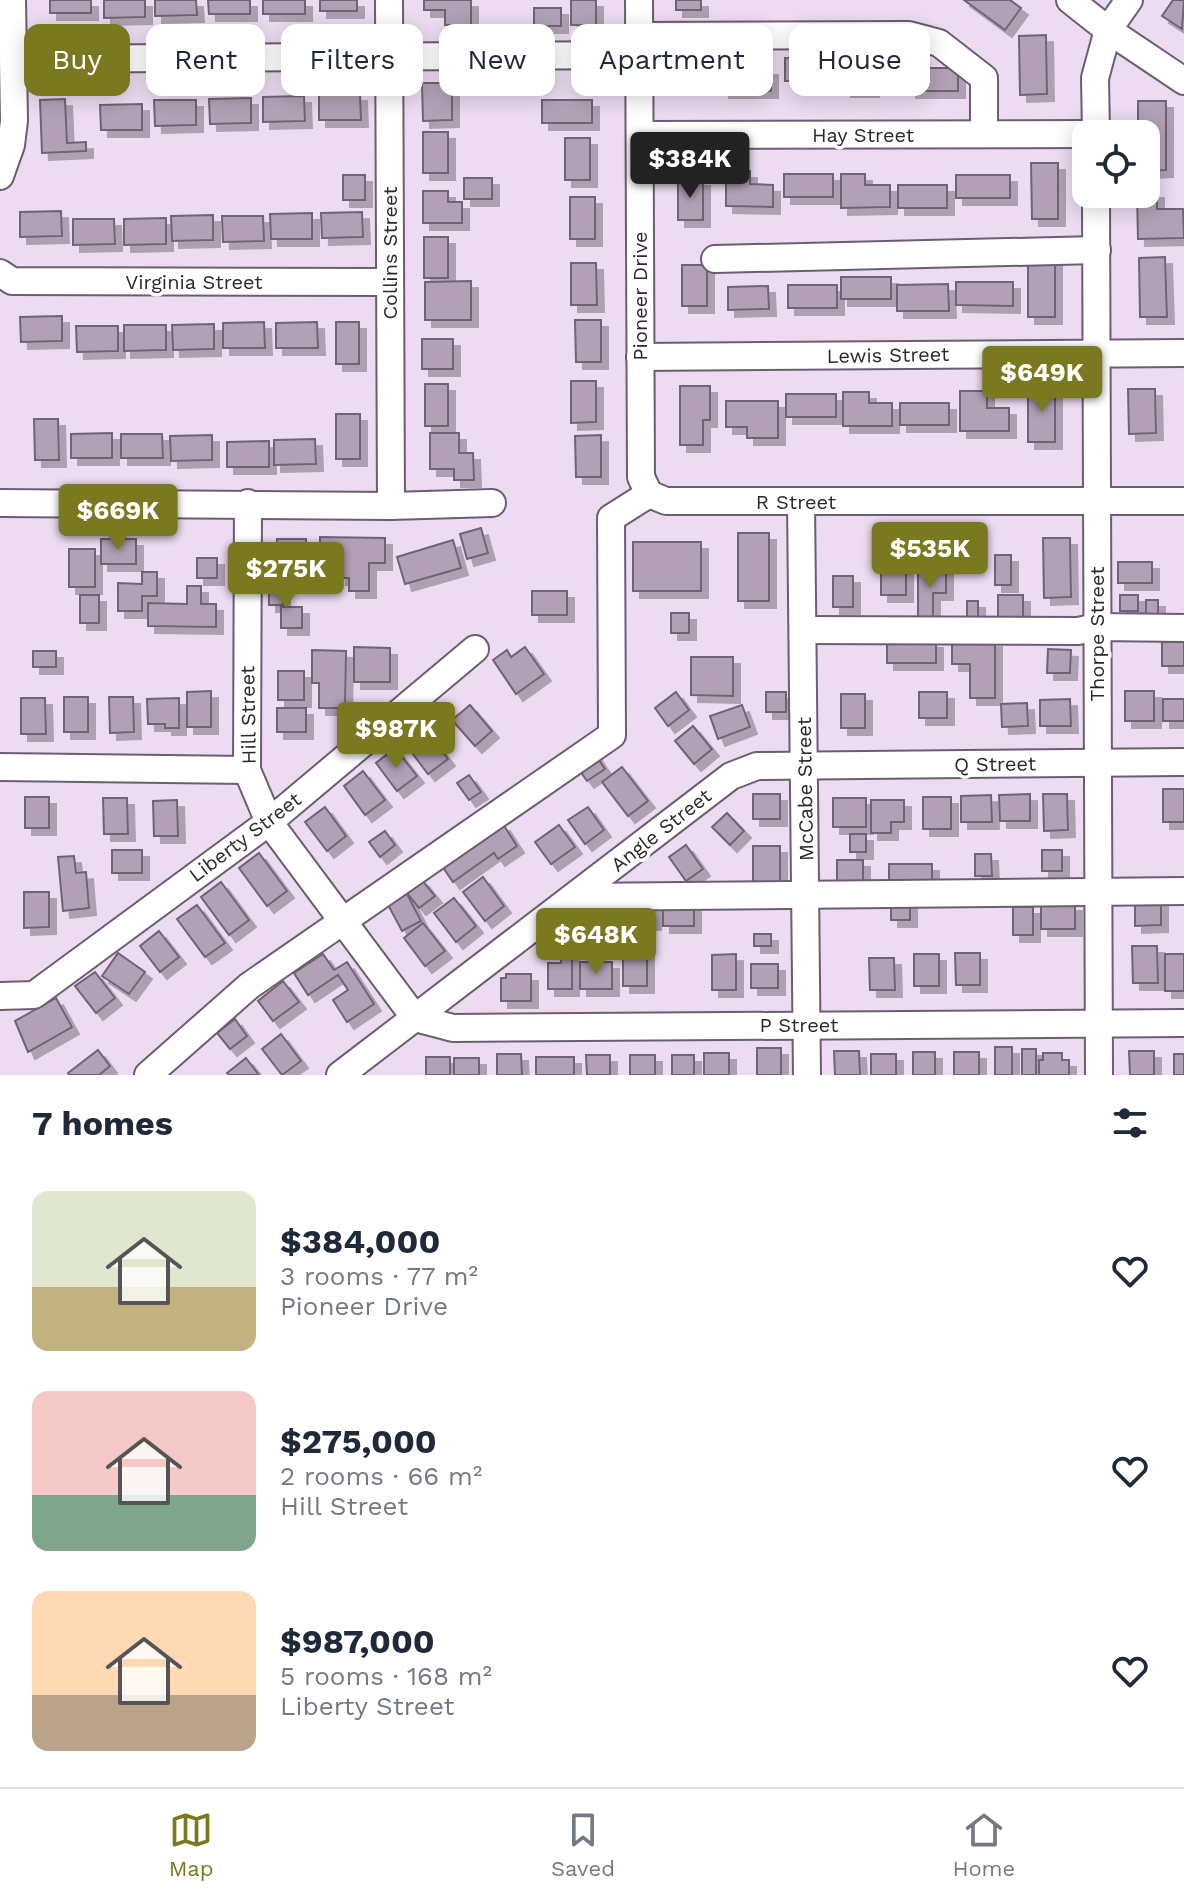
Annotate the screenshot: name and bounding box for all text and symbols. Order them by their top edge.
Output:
chip: Buy [24,24,130,96]
chip: Rent [146,24,265,96]
chip: Filters [281,24,423,96]
chip: New [439,24,555,96]
chip: Apartment [571,24,773,96]
chip: House [789,24,930,96]
map controls [1072,120,1160,208]
button: locate [1072,120,1160,208]
street label: Hay Street [812,123,915,147]
pin: $384K [634,132,746,200]
text: $384K [648,143,732,173]
street label: Collins Street [378,186,402,320]
street label: Pioneer Drive [628,231,652,361]
street label: Virginia Street [125,270,263,294]
street label: Lewis Street [827,342,950,368]
pin: $649K [986,346,1098,414]
text: $649K [1000,357,1084,387]
pin: $669K [62,484,174,552]
street label: R Street [756,490,837,514]
text: $669K [77,495,159,525]
pin: $535K [874,522,986,590]
text: $535K [890,533,970,563]
pin: $275K [230,542,342,610]
text: $275K [246,553,326,583]
street label: Thorpe Street [1085,566,1109,702]
street label: Hill Street [235,665,261,764]
pin: $987K [340,702,452,770]
text: $987K [355,713,437,743]
street label: McCabe Street [792,716,818,861]
street label: Q Street [954,751,1037,777]
street label: Angle Street [606,783,717,877]
street label: Liberty Street [184,787,306,887]
pin: $648K [540,908,652,976]
text: $648K [554,919,638,949]
street label: P Street [760,1013,839,1037]
icon: filters [1108,1101,1152,1145]
text: 7 homes [32,1103,173,1143]
text: $384,000 [280,1221,440,1261]
icon: home [96,1223,192,1319]
icon: heart [1108,1249,1152,1293]
text: 3 rooms · 77 m² [280,1261,478,1291]
text: Pioneer Drive [280,1291,448,1321]
text: $275,000 [280,1421,437,1461]
icon: home [96,1423,192,1519]
icon: heart [1108,1449,1152,1493]
text: 2 rooms · 66 m² [280,1461,482,1491]
text: Hill Street [280,1491,408,1521]
text: $987,000 [280,1621,435,1661]
icon: home [96,1623,192,1719]
icon: heart [1108,1649,1152,1693]
text: 5 rooms · 168 m² [280,1661,492,1691]
text: Liberty Street [280,1691,454,1721]
tab: Map [169,1808,214,1881]
tab: Saved [551,1808,615,1881]
tab: Home [952,1808,1015,1881]

